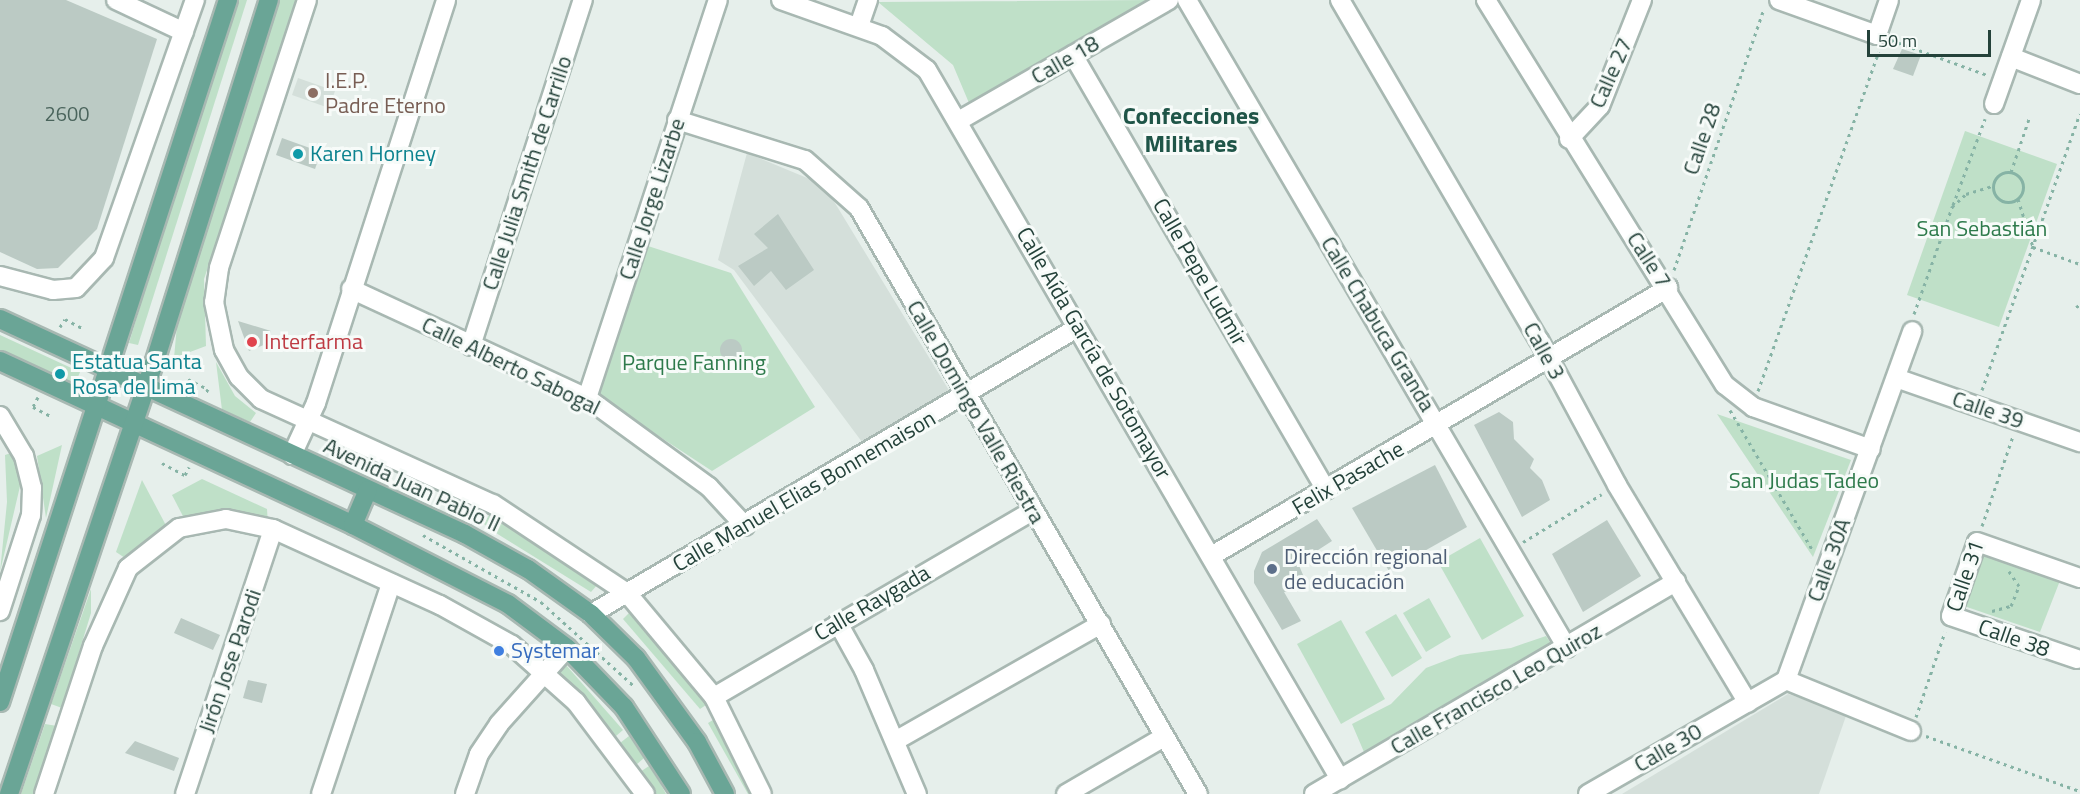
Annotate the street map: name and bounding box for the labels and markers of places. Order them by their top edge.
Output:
place label: I.E.P. Padre Eterno [325,67,446,118]
marker: I.E.P. Padre Eterno [306,86,320,100]
place label: Karen Horney [310,141,436,167]
marker: Karen Horney [291,147,305,161]
place label: Interfarma [264,329,363,355]
marker: Interfarma [245,335,259,349]
place label: Estatua Santa Rosa de Lima [72,348,202,400]
marker: Estatua Santa Rosa de Lima [53,367,67,381]
place label: Dirección regional de educación [1284,543,1448,594]
marker: Dirección regional de educación [1265,562,1279,576]
place label: Systemar [511,638,599,664]
marker: Systemar [492,644,506,658]

